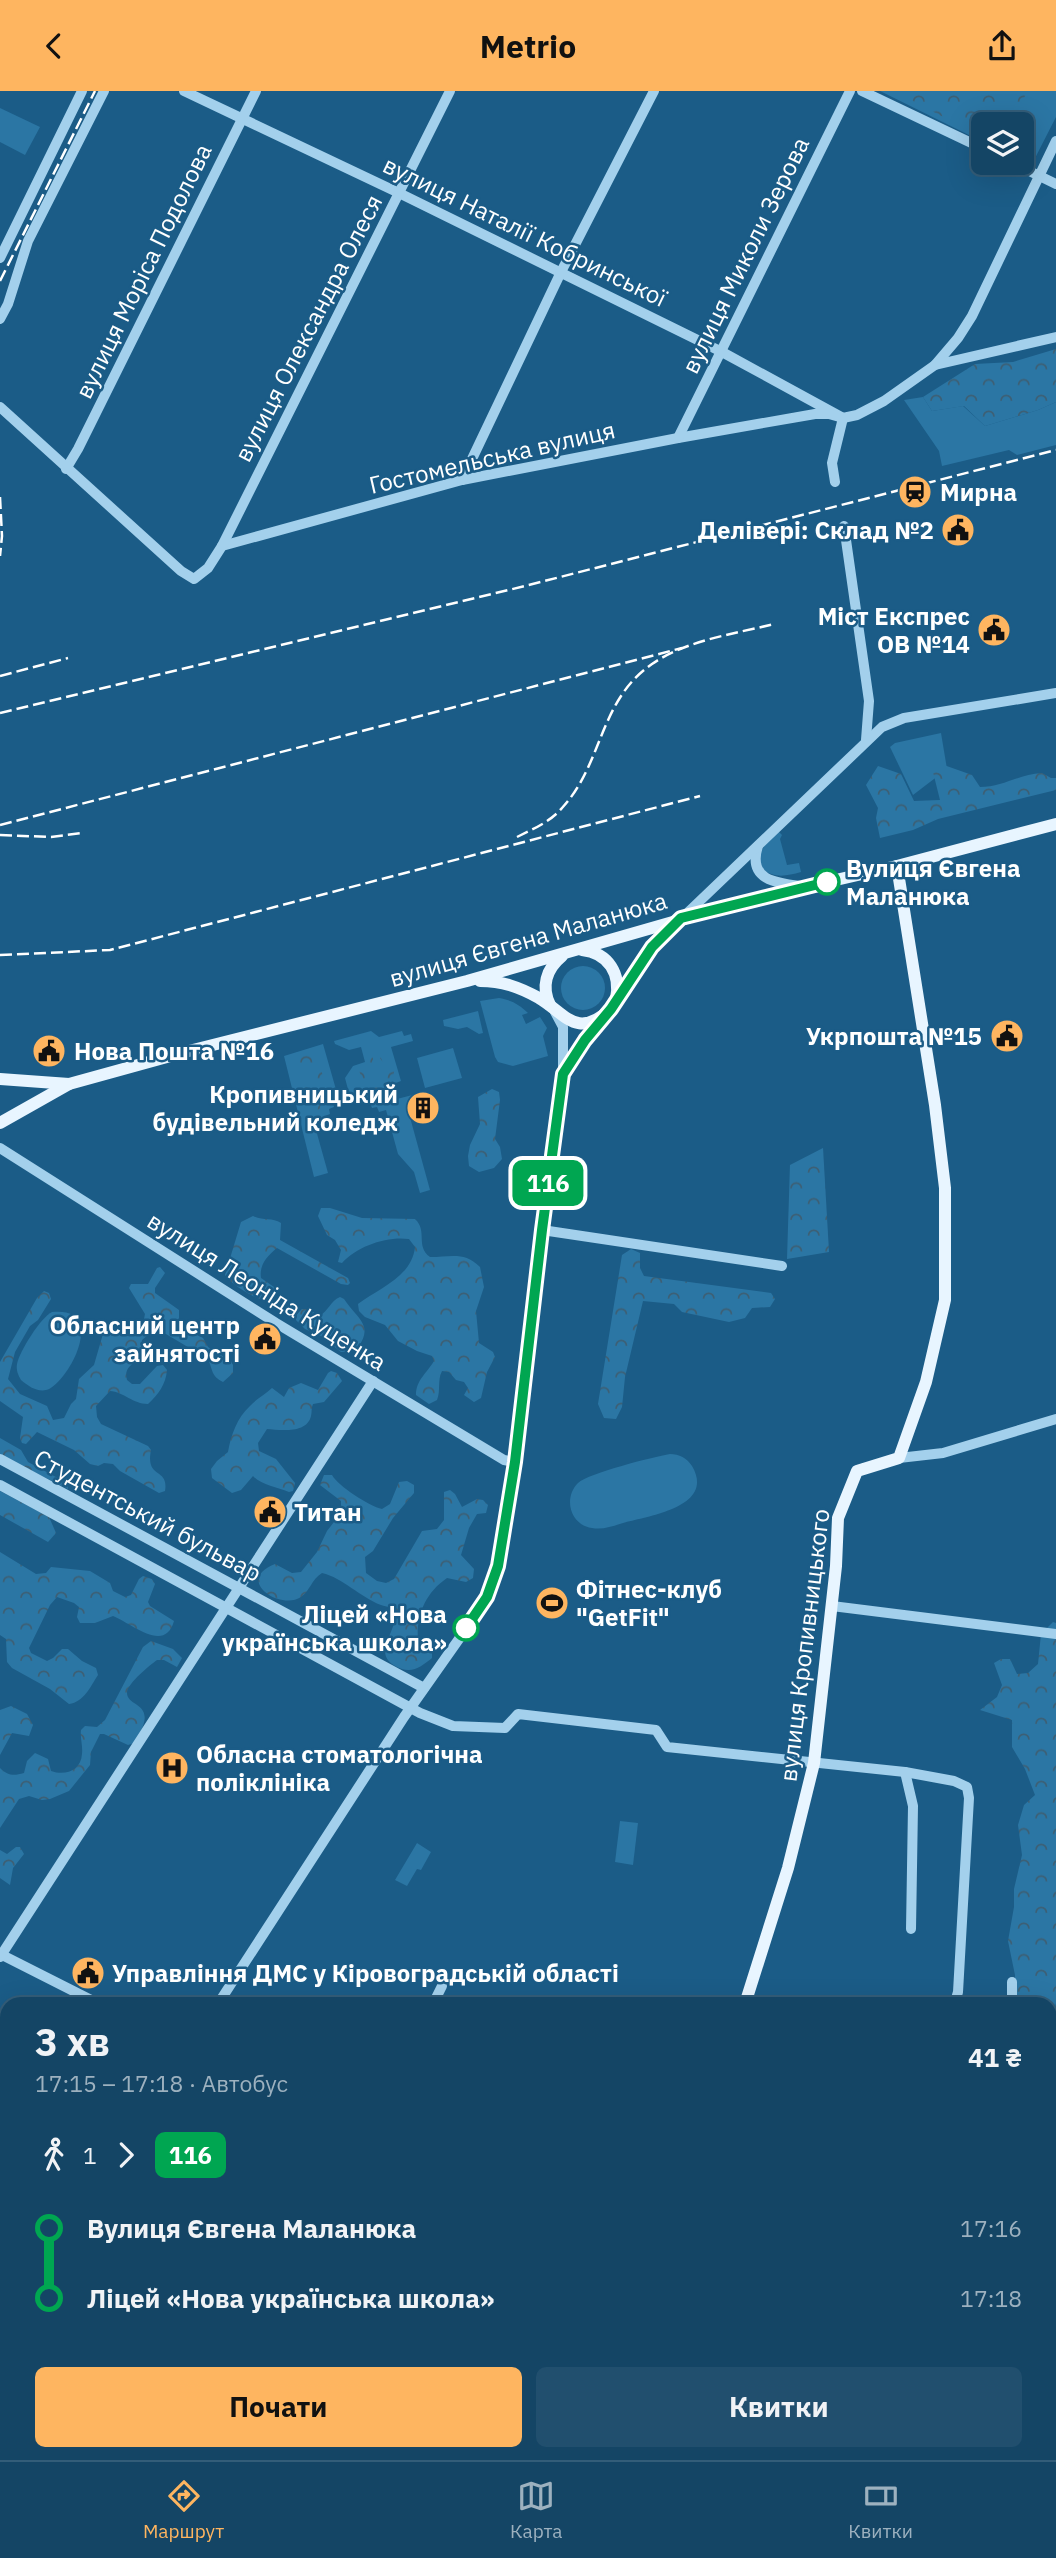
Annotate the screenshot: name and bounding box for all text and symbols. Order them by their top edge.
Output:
text: Metrio [480,25,576,67]
icon: back [35,27,73,65]
icon: share [983,27,1021,65]
map controls [971,112,1034,175]
button: layers [971,112,1034,175]
street label: вулиця Миколи Зерова [674,131,816,379]
street label: вулиця Моріса Подолова [67,138,219,404]
street label: вулиця Наталії Кобринської [378,148,673,314]
street label: вулиця Олександра Олеся [227,189,389,467]
street label: Гостомельська вулиця [366,413,618,501]
station icon: Мирна [896,473,934,511]
place label: Мирна [940,476,1017,508]
public building icon: Делівері: Склад №2 [939,511,977,549]
place label: Делівері: Склад №2 [698,514,934,546]
place label: Міст Експрес ОВ №14 [818,600,970,660]
public building icon: Міст Експрес ОВ №14 [975,611,1013,649]
place label: Вулиця Євгена Маланюка [846,852,1021,912]
marker: Вулиця Євгена Маланюка [814,869,840,895]
street label: вулиця Євгена Маланюка [386,884,671,994]
public building icon: Укрпошта №15 [988,1017,1026,1055]
place label: Укрпошта №15 [806,1020,982,1052]
public building icon: Нова Пошта №16 [30,1032,68,1070]
place label: Нова Пошта №16 [74,1035,274,1067]
place label: Кропивницький будівельний коледж [153,1078,398,1138]
building icon: Кропивницький будівельний коледж [404,1089,442,1127]
line badge: 116 [508,1160,588,1206]
text: 116 [526,1167,570,1199]
street label: вулиця Леоніда Куценка [141,1204,393,1378]
place label: Обласний центр зайнятості [49,1309,240,1369]
public building icon: Обласний центр зайнятості [246,1320,284,1358]
street label: Студентський бульвар [29,1441,267,1589]
public building icon: Титан [251,1493,289,1531]
place label: Титан [294,1496,362,1528]
street label: вулиця Кропивницького [771,1507,837,1783]
place label: Фітнес-клуб "GetFit" [576,1573,722,1633]
sports icon: Фітнес-клуб "GetFit" [533,1584,571,1622]
place label: Ліцей «Нова українська школа» [222,1598,447,1658]
marker: Ліцей «Нова українська школа» [453,1615,479,1641]
place label: Обласна стоматологічна поліклініка [196,1738,483,1798]
hospital icon: Обласна стоматологічна поліклініка [153,1749,191,1787]
public building icon: Управління ДМС у Кіровоградській області [69,1954,107,1992]
place label: Управління ДМС у Кіровоградській області [112,1957,619,1989]
text: 3 хв [35,2017,110,2066]
text: 41 ₴ [968,2040,1022,2074]
text: 17:15 – 17:18 · Автобус [35,2068,288,2098]
icon: walk [35,2136,73,2174]
icon: forward [107,2136,145,2174]
text: 116 [169,2139,212,2171]
text: 1 [83,2140,97,2170]
text: Вулиця Євгена Маланюка [87,2211,416,2245]
text: 17:16 [960,2213,1022,2243]
text: Ліцей «Нова українська школа» [87,2281,494,2315]
text: 17:18 [960,2283,1022,2313]
button: Почати [35,2367,522,2447]
button: Квитки [536,2367,1022,2447]
tab: Маршрут [143,2477,224,2543]
tab: Карта [510,2477,562,2543]
tab: Квитки [848,2477,913,2543]

